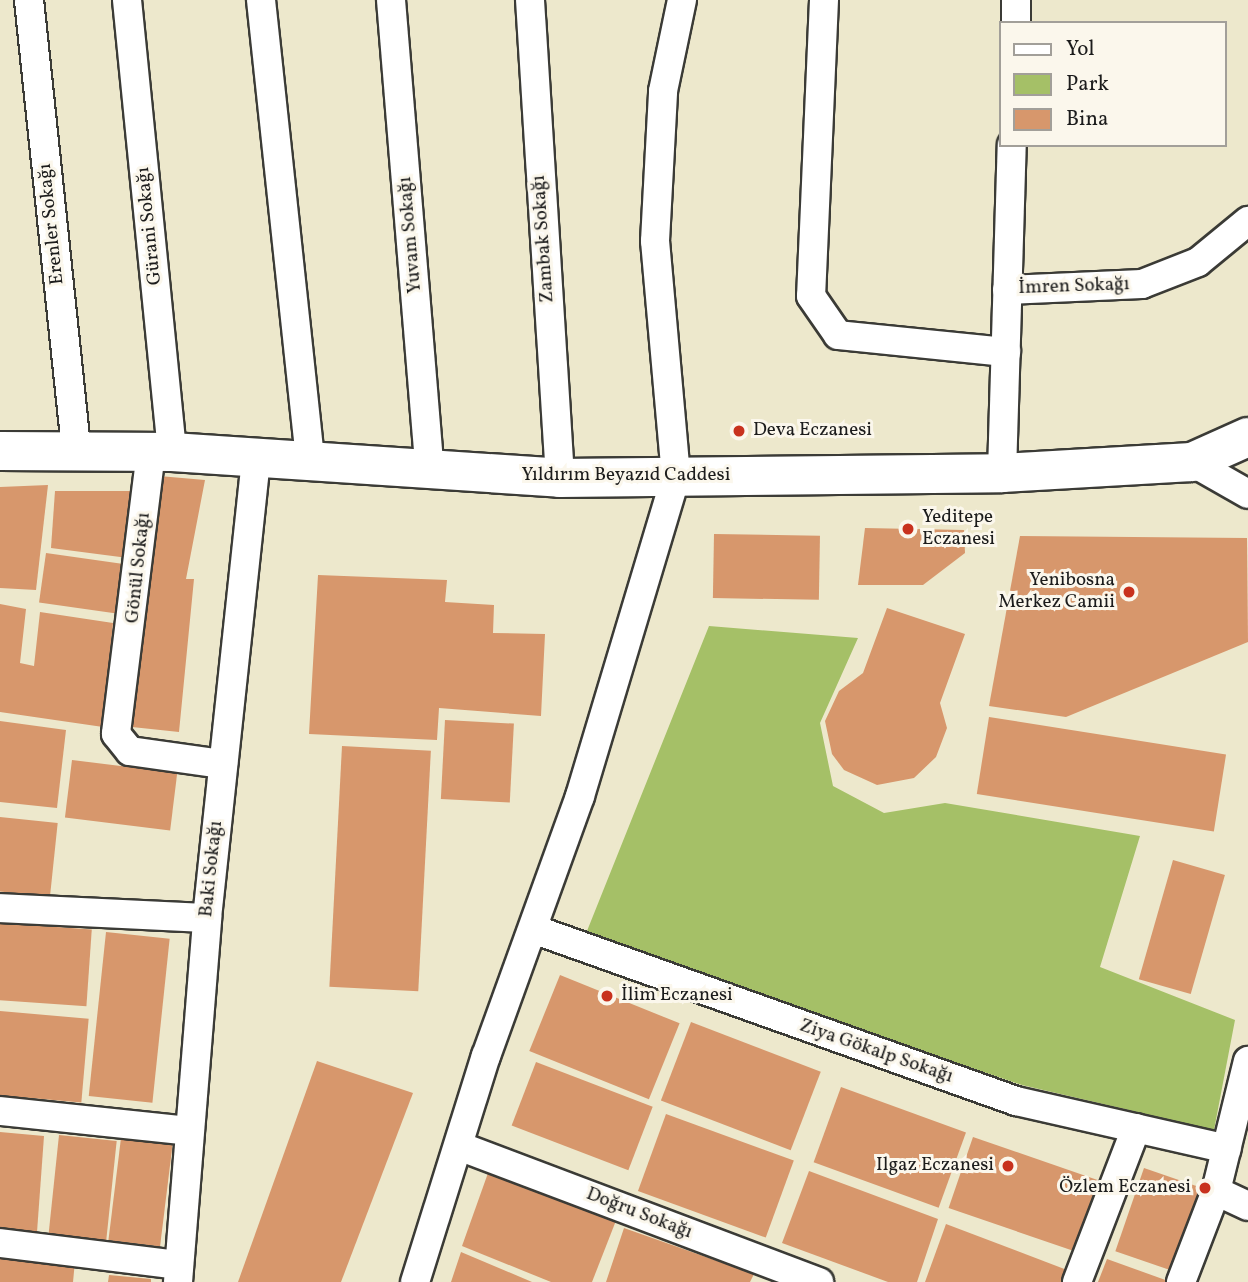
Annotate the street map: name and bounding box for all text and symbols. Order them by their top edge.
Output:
legend [1000,21,1227,147]
text: Yol [1066,35,1095,64]
text: Park [1066,70,1109,99]
text: Bina [1066,105,1108,134]
street label: Erenler Sokağı [34,162,70,286]
street label: Gürani Sokağı [132,166,168,286]
street label: Zambak Sokağı [528,174,560,304]
street label: Yuvam Sokağı [395,176,427,294]
street label: İmren Sokağı [1018,274,1130,300]
place label: Deva Eczanesi [753,420,872,442]
marker: Deva Eczanesi [731,423,747,439]
street label: Yıldırım Beyazıd Caddesi [522,465,730,487]
place label: Yeditepe Eczanesi [922,507,995,551]
street label: Gönül Sokağı [122,512,156,624]
marker: Yeditepe Eczanesi [900,521,916,537]
place label: Yenibosna Merkez Camii [998,570,1115,614]
marker: Yenibosna Merkez Camii [1121,584,1137,600]
street label: Baki Sokağı [196,820,228,918]
place label: İlim Eczanesi [621,985,733,1007]
marker: İlim Eczanesi [599,988,615,1004]
street label: Ziya Gökalp Sokağı [796,1015,956,1089]
place label: Ilgaz Eczanesi [876,1155,994,1177]
marker: Ilgaz Eczanesi [1000,1158,1016,1174]
place label: Özlem Eczanesi [1059,1177,1191,1199]
marker: Özlem Eczanesi [1197,1180,1213,1196]
street label: Doğru Sokağı [583,1183,695,1245]

